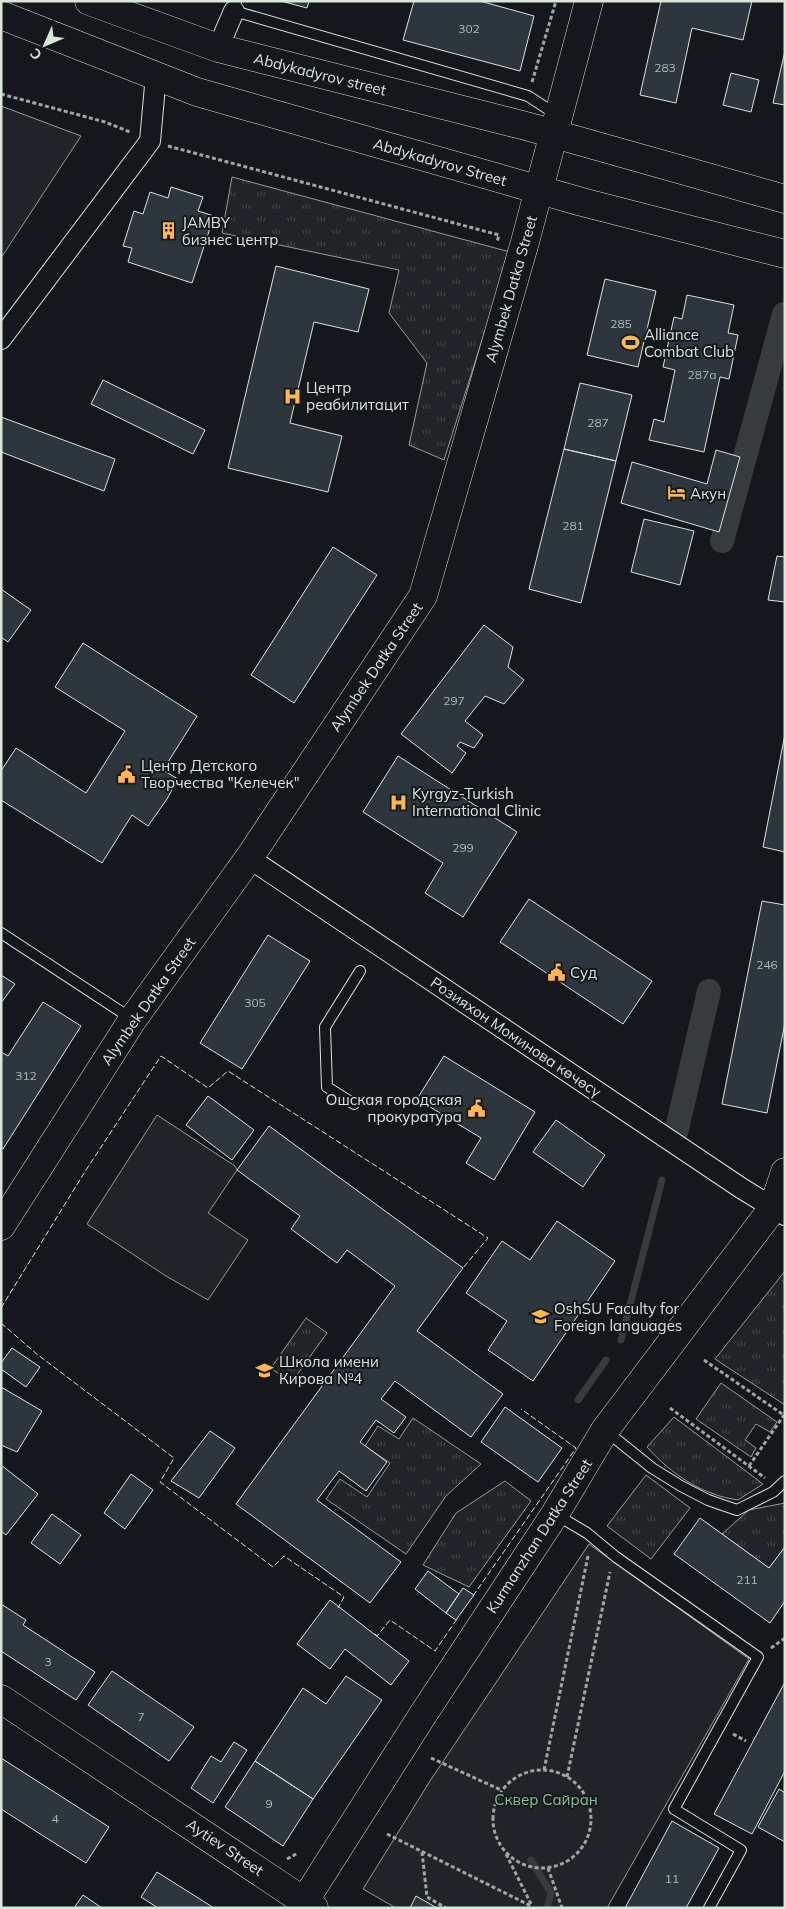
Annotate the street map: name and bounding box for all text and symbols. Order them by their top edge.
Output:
north arrow [20,20,70,70]
house number: 302 [458,21,480,36]
text: С [26,44,46,64]
street label: Abdykadyrov street [252,48,388,100]
house number: 283 [654,60,676,75]
street label: Abdykadyrov Street [371,134,509,190]
place label: JAMBY бизнес центр [182,213,278,249]
street label: Alymbek Datka Street [481,213,541,365]
building icon: JAMBY бизнес центр [158,221,178,241]
house number: 285 [610,316,632,331]
place label: Alliance Combat Club [644,325,734,361]
sports icon: Alliance Combat Club [620,333,640,353]
house number: 287а [688,367,716,382]
place label: Центр реабилитацит [306,378,409,414]
hospital icon: Центр реабилитацит [282,386,302,406]
house number: 287 [587,415,609,430]
hotel icon: Акун [666,483,686,503]
place label: Акун [690,484,726,503]
house number: 281 [562,518,584,533]
street label: Alymbek Datka Street [326,599,426,735]
house number: 297 [443,693,465,708]
place label: Центр Детского Творчества "Келечек" [141,756,300,792]
public building icon: Центр Детского Творчества "Келечек" [117,764,137,784]
place label: Kyrgyz-Turkish International Clinic [412,784,541,820]
hospital icon: Kyrgyz-Turkish International Clinic [388,792,408,812]
house number: 299 [452,840,474,855]
street label: Alymbek Datka Street [97,933,199,1069]
house number: 246 [756,957,778,972]
public building icon: Суд [546,962,566,982]
place label: Суд [570,963,597,982]
street label: Розияхон Моминова көчөсү [427,973,605,1101]
house number: 305 [244,995,266,1010]
house number: 312 [15,1068,37,1083]
place label: Ошская городская прокуратура [326,1090,462,1126]
public building icon: Ошская городская прокуратура [466,1098,486,1118]
place label: OshSU Faculty for Foreign languages [554,1299,682,1335]
school or university icon: OshSU Faculty for Foreign languages [530,1307,550,1327]
place label: Школа имени Кирова №4 [279,1352,379,1388]
school or university icon: Школа имени Кирова №4 [255,1360,275,1380]
street label: Kurmanzhan Datka Street [482,1455,596,1617]
house number: 211 [736,1572,758,1587]
house number: 3 [44,1654,52,1669]
house number: 7 [137,1709,145,1724]
park label: Сквер Сайран [494,1790,598,1809]
house number: 9 [265,1796,273,1811]
house number: 4 [51,1811,59,1826]
street label: Aytiev Street [183,1814,267,1880]
house number: 11 [665,1871,679,1886]

